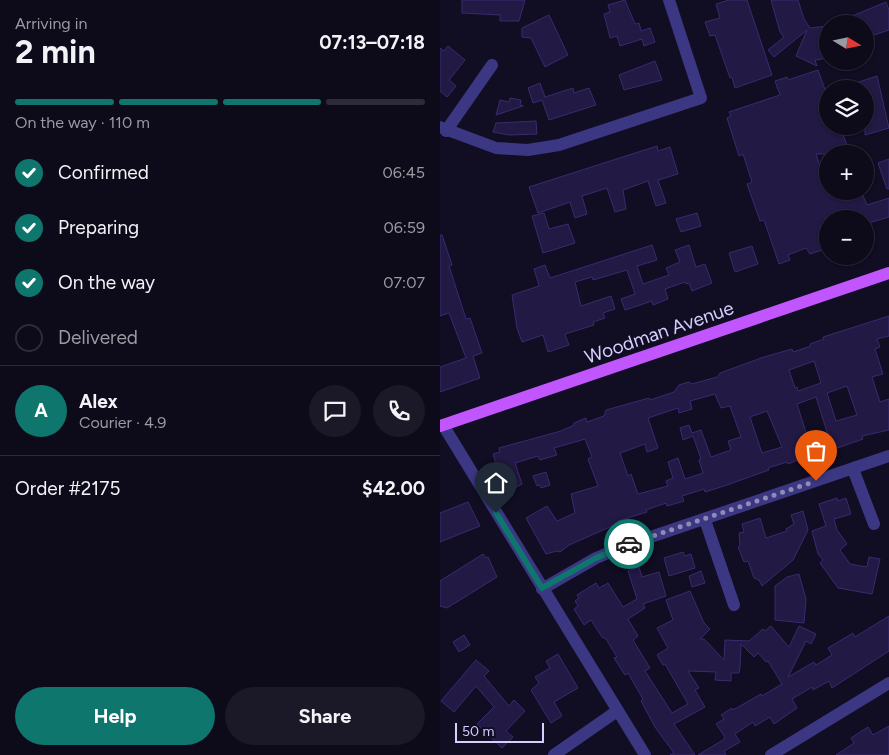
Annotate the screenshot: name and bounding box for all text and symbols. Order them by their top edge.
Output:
text: Arriving in [15,14,87,33]
north arrow [819,15,874,70]
map controls [819,15,874,265]
text: 07:13–07:18 [319,31,425,54]
text: 2 min [15,33,96,71]
button: layers [819,80,874,135]
text: On the way · 110 m [15,113,150,132]
button: + [819,145,874,200]
icon: check [15,159,43,187]
text: Confirmed [58,161,149,184]
text: 06:45 [383,163,425,182]
button: − [819,210,874,265]
icon: check [15,214,43,242]
text: Preparing [58,216,139,239]
text: 06:59 [383,218,425,237]
icon: check [15,269,43,297]
text: On the way [58,271,155,294]
text: 07:07 [383,273,425,292]
street label: Woodman Avenue [582,296,737,369]
text: Delivered [58,326,138,349]
button: chat [309,385,361,437]
button: phone [373,385,425,437]
text: Alex [79,390,118,413]
text: A [34,399,48,422]
text: Courier · 4.9 [79,413,166,432]
pin [795,430,837,481]
icon: bag [802,437,830,465]
pin [475,462,517,513]
icon: home [482,469,510,497]
text: Order #2175 [15,477,120,500]
text: $42.00 [362,477,425,500]
courier [604,519,654,569]
icon: car [615,530,643,558]
button: Help [15,687,215,745]
button: Share [225,687,425,745]
scale bar [455,720,544,743]
text: 50 m [462,723,494,740]

